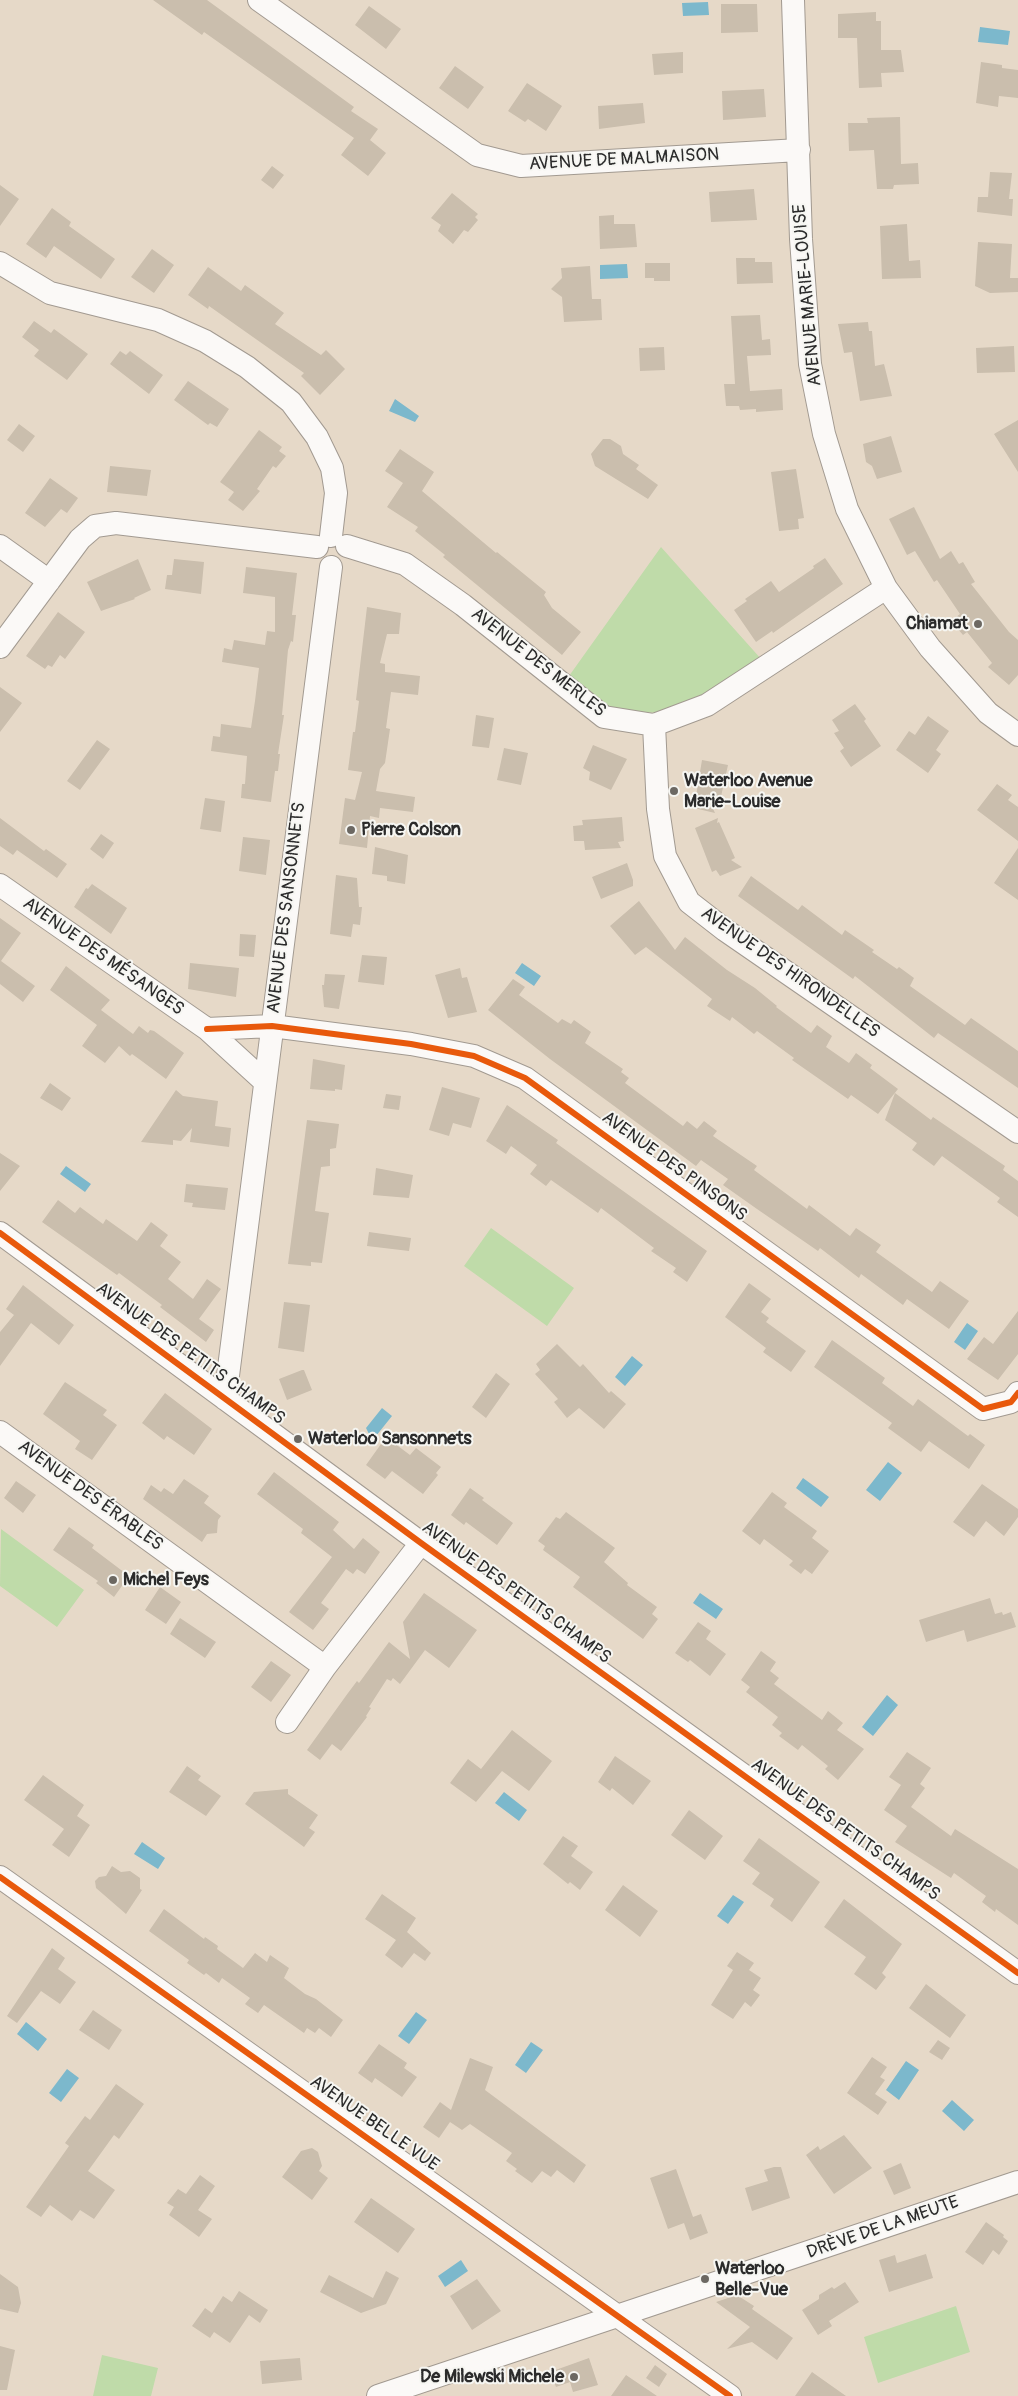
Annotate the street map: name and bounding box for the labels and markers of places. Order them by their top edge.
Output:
place label: Chiamat [906,613,968,635]
marker: Chiamat [972,618,984,630]
place label: Waterloo Avenue Marie-Louise [684,770,813,812]
marker: Waterloo Avenue Marie-Louise [668,785,680,797]
place label: Pierre Colson [361,819,461,841]
marker: Pierre Colson [345,824,357,836]
place label: Waterloo Sansonnets [308,1428,472,1450]
marker: Waterloo Sansonnets [292,1433,304,1445]
place label: Michel Feys [123,1569,209,1591]
marker: Michel Feys [107,1574,119,1586]
place label: Waterloo Belle-Vue [715,2258,788,2300]
marker: Waterloo Belle-Vue [699,2273,711,2285]
place label: De Milewski Michele [420,2366,564,2388]
marker: De Milewski Michele [568,2371,580,2383]

